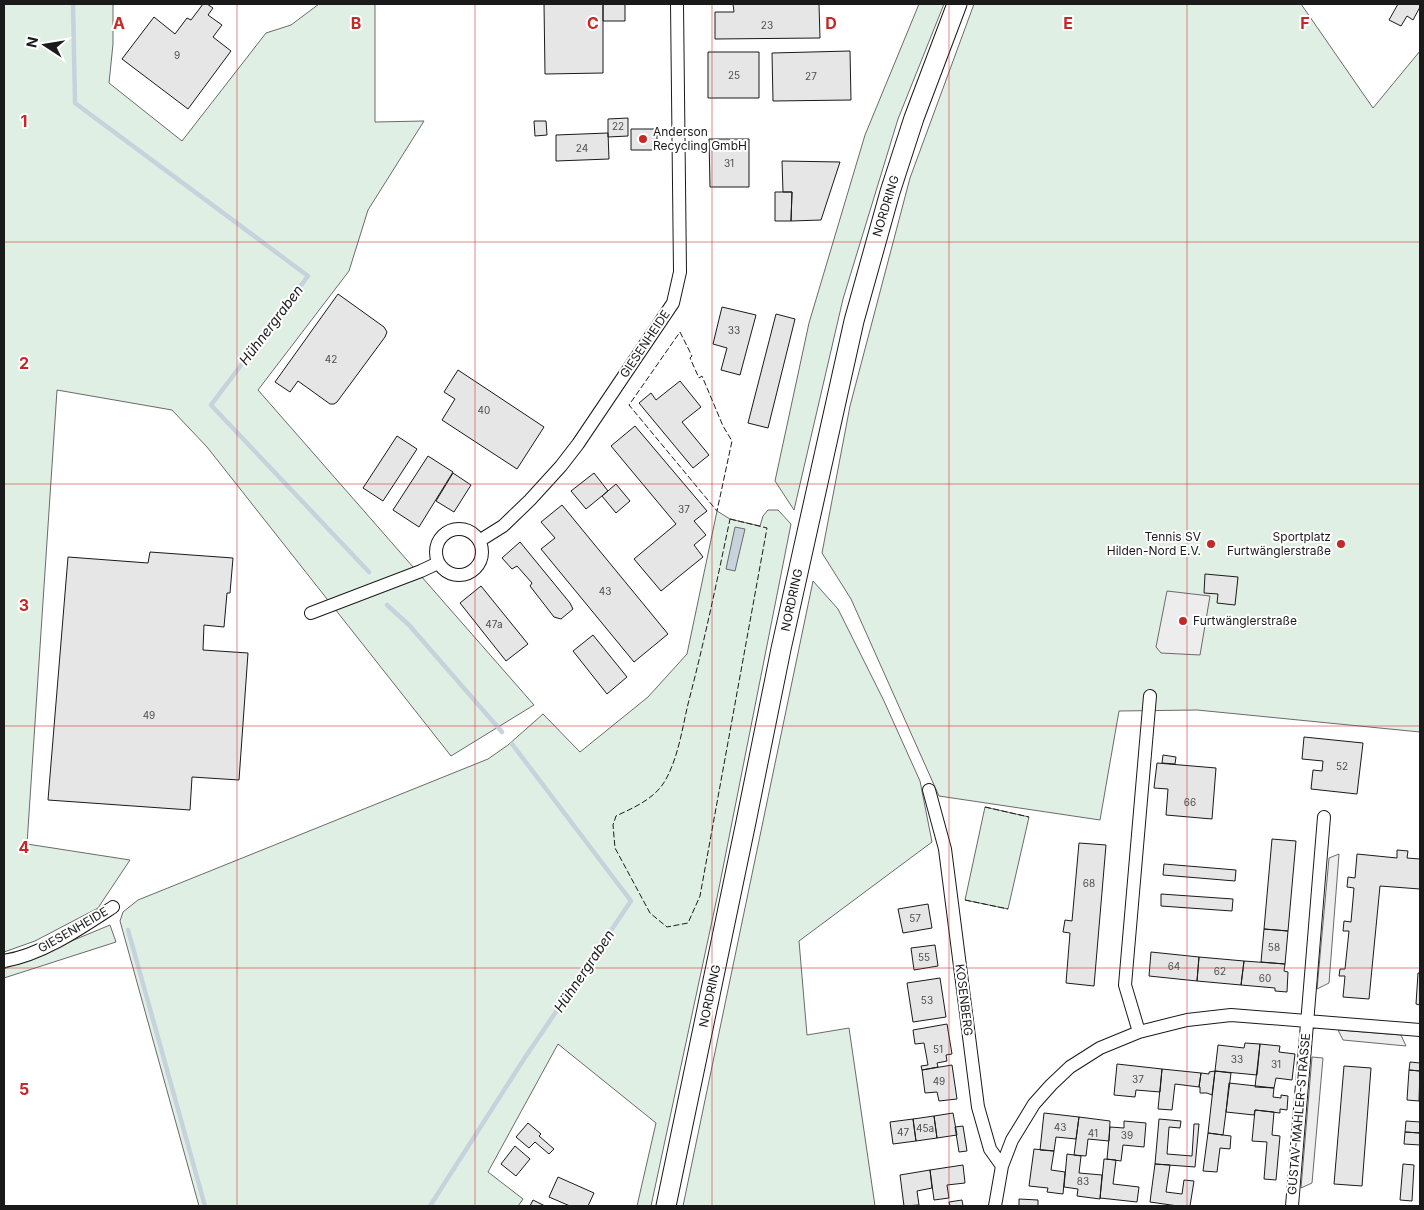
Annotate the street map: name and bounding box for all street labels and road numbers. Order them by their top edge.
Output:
street label: NORDRING [869,173,902,238]
street label: GIESENHEIDE [616,307,673,380]
street label: NORDRING [778,567,805,633]
street label: GIESENHEIDE [35,903,111,956]
street label: NORDRING [696,963,723,1029]
street label: KOSENBERG [953,963,976,1037]
street label: GUSTAV-MAHLER-STRASSE [1284,1032,1313,1195]

